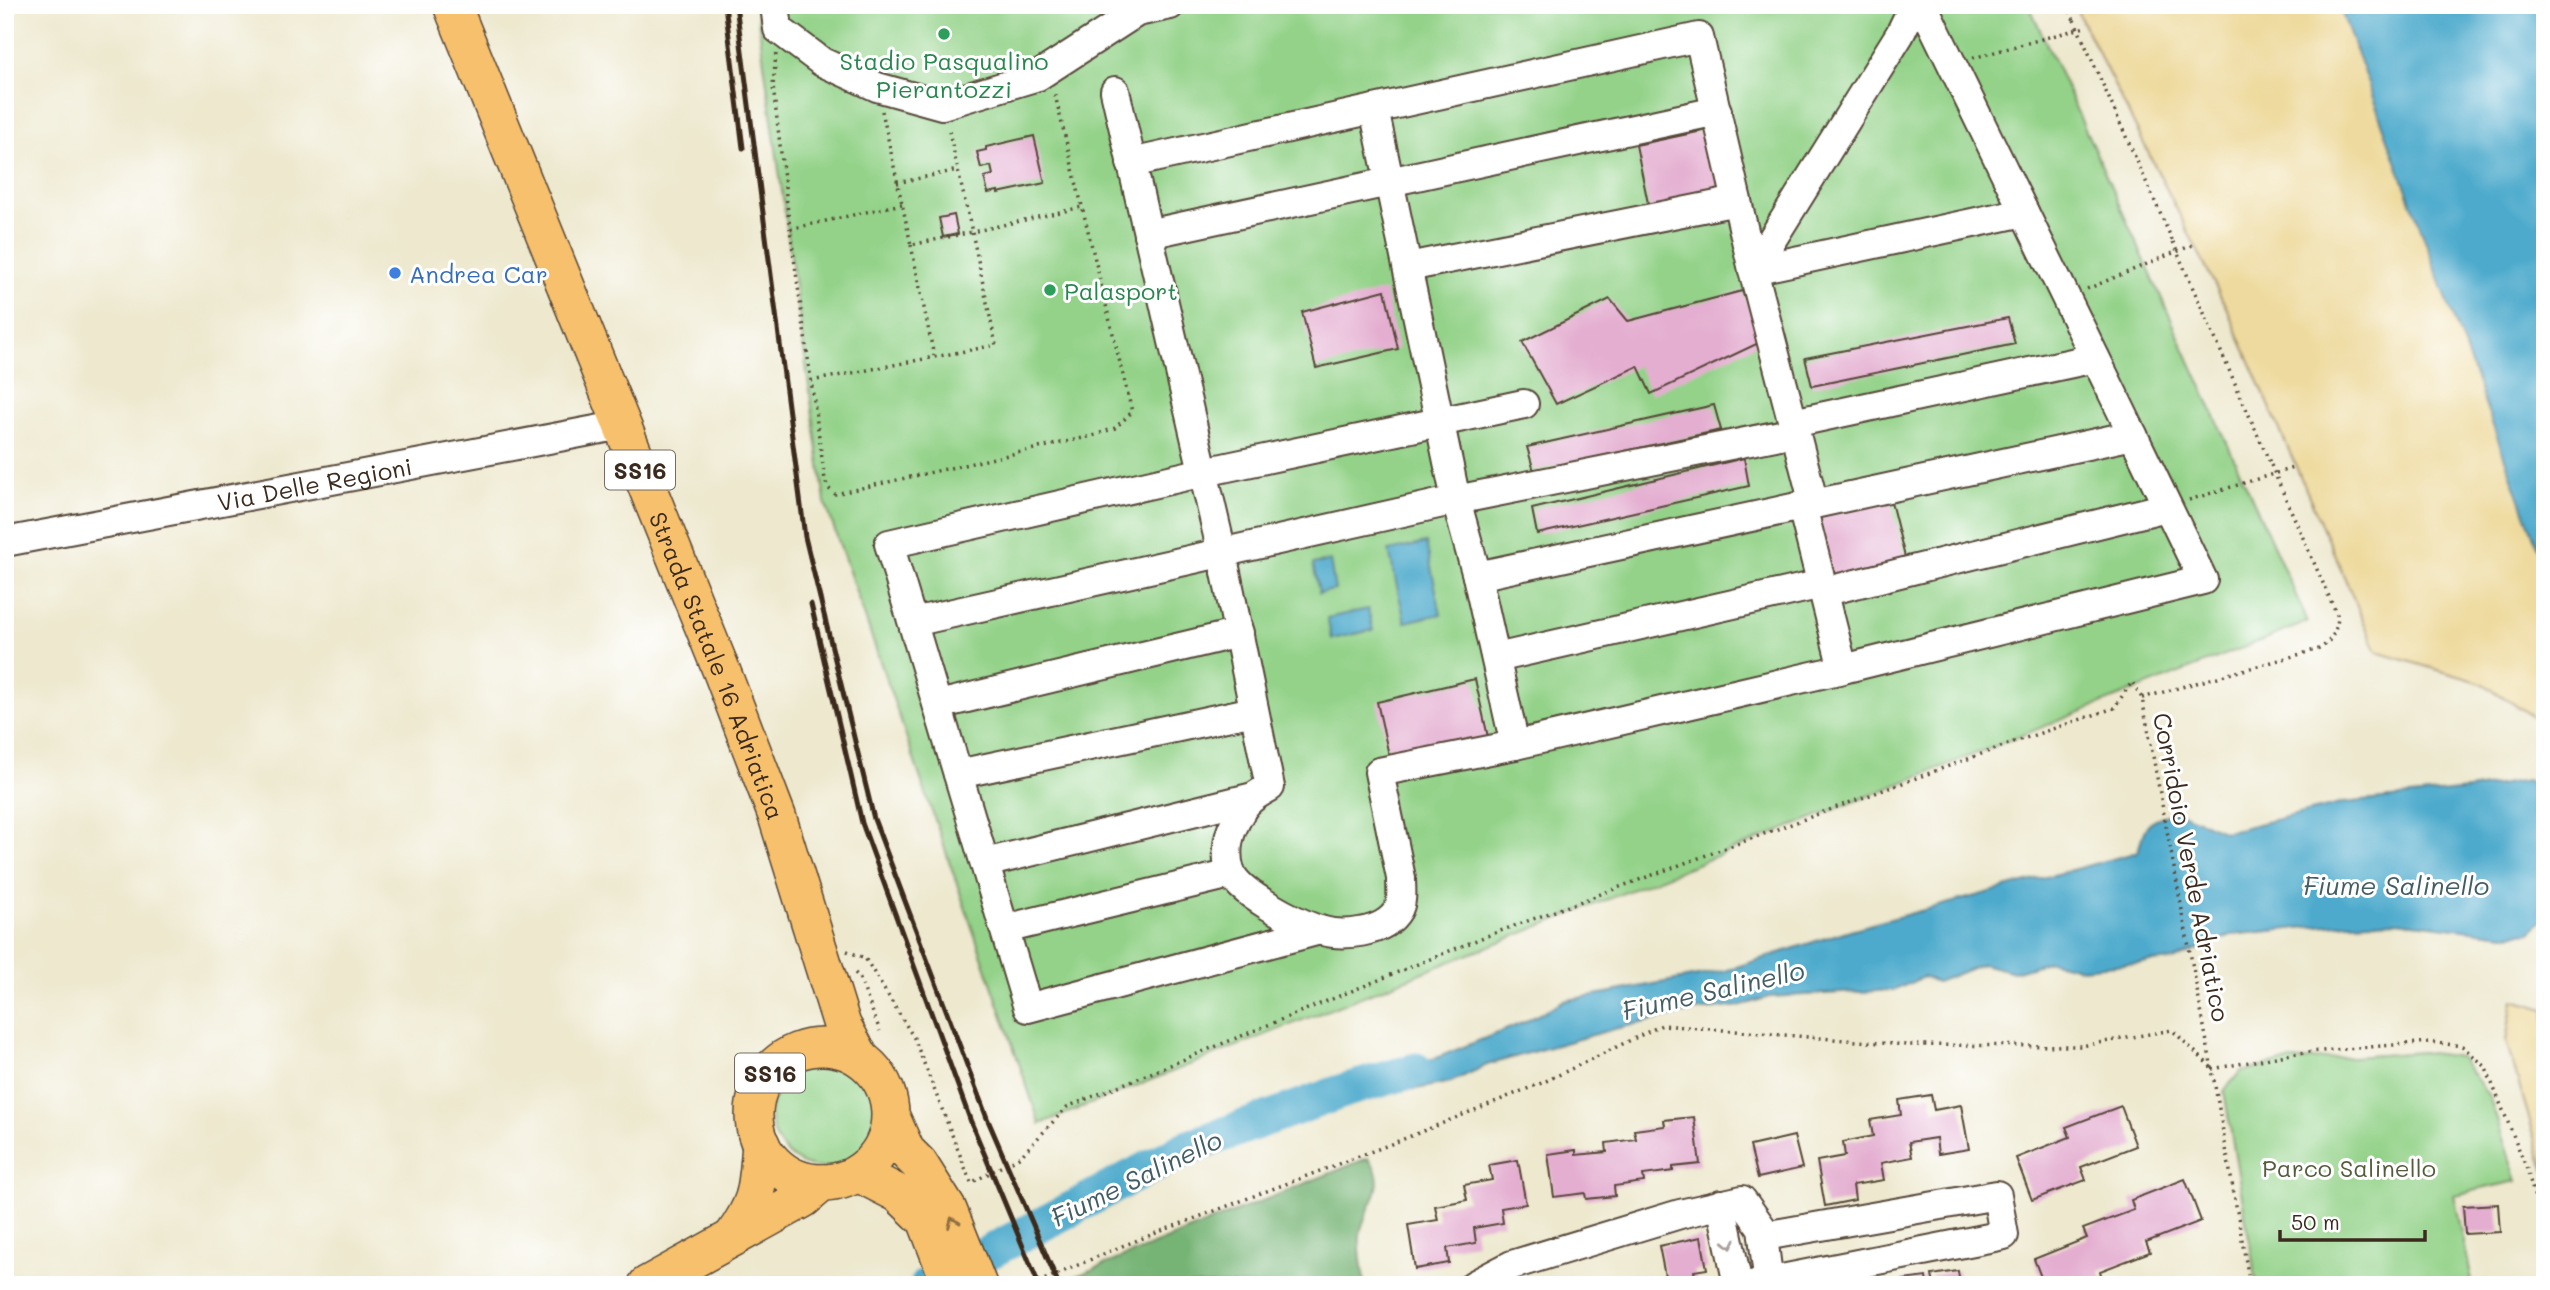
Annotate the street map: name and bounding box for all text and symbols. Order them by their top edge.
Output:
marker: Stadio Pasqualino Pierantozzi [936,26,952,42]
place label: Stadio Pasqualino Pierantozzi [839,45,1049,104]
place label: Andrea Car [409,258,548,289]
marker: Andrea Car [387,265,403,281]
place label: Palasport [1064,275,1178,306]
marker: Palasport [1042,282,1058,298]
street label: Via Delle Regioni [214,450,415,517]
road number: SS16 [605,450,675,490]
street label: Strada Statale 16 Adriatica [643,507,792,824]
street label: Corridoio Verde Adriatico [2147,710,2237,1024]
water label: Fiume Salinello [2303,868,2489,902]
water label: Fiume Salinello [1618,952,1808,1028]
road number: SS16 [735,1054,805,1092]
water label: Fiume Salinello [1045,1122,1227,1234]
park label: Parco Salinello [2262,1152,2436,1183]
scale bar [2280,1199,2426,1243]
text: 50 m [2291,1208,2340,1235]
one-way arrow [947,1217,961,1229]
one-way arrow [1721,1238,1736,1250]

